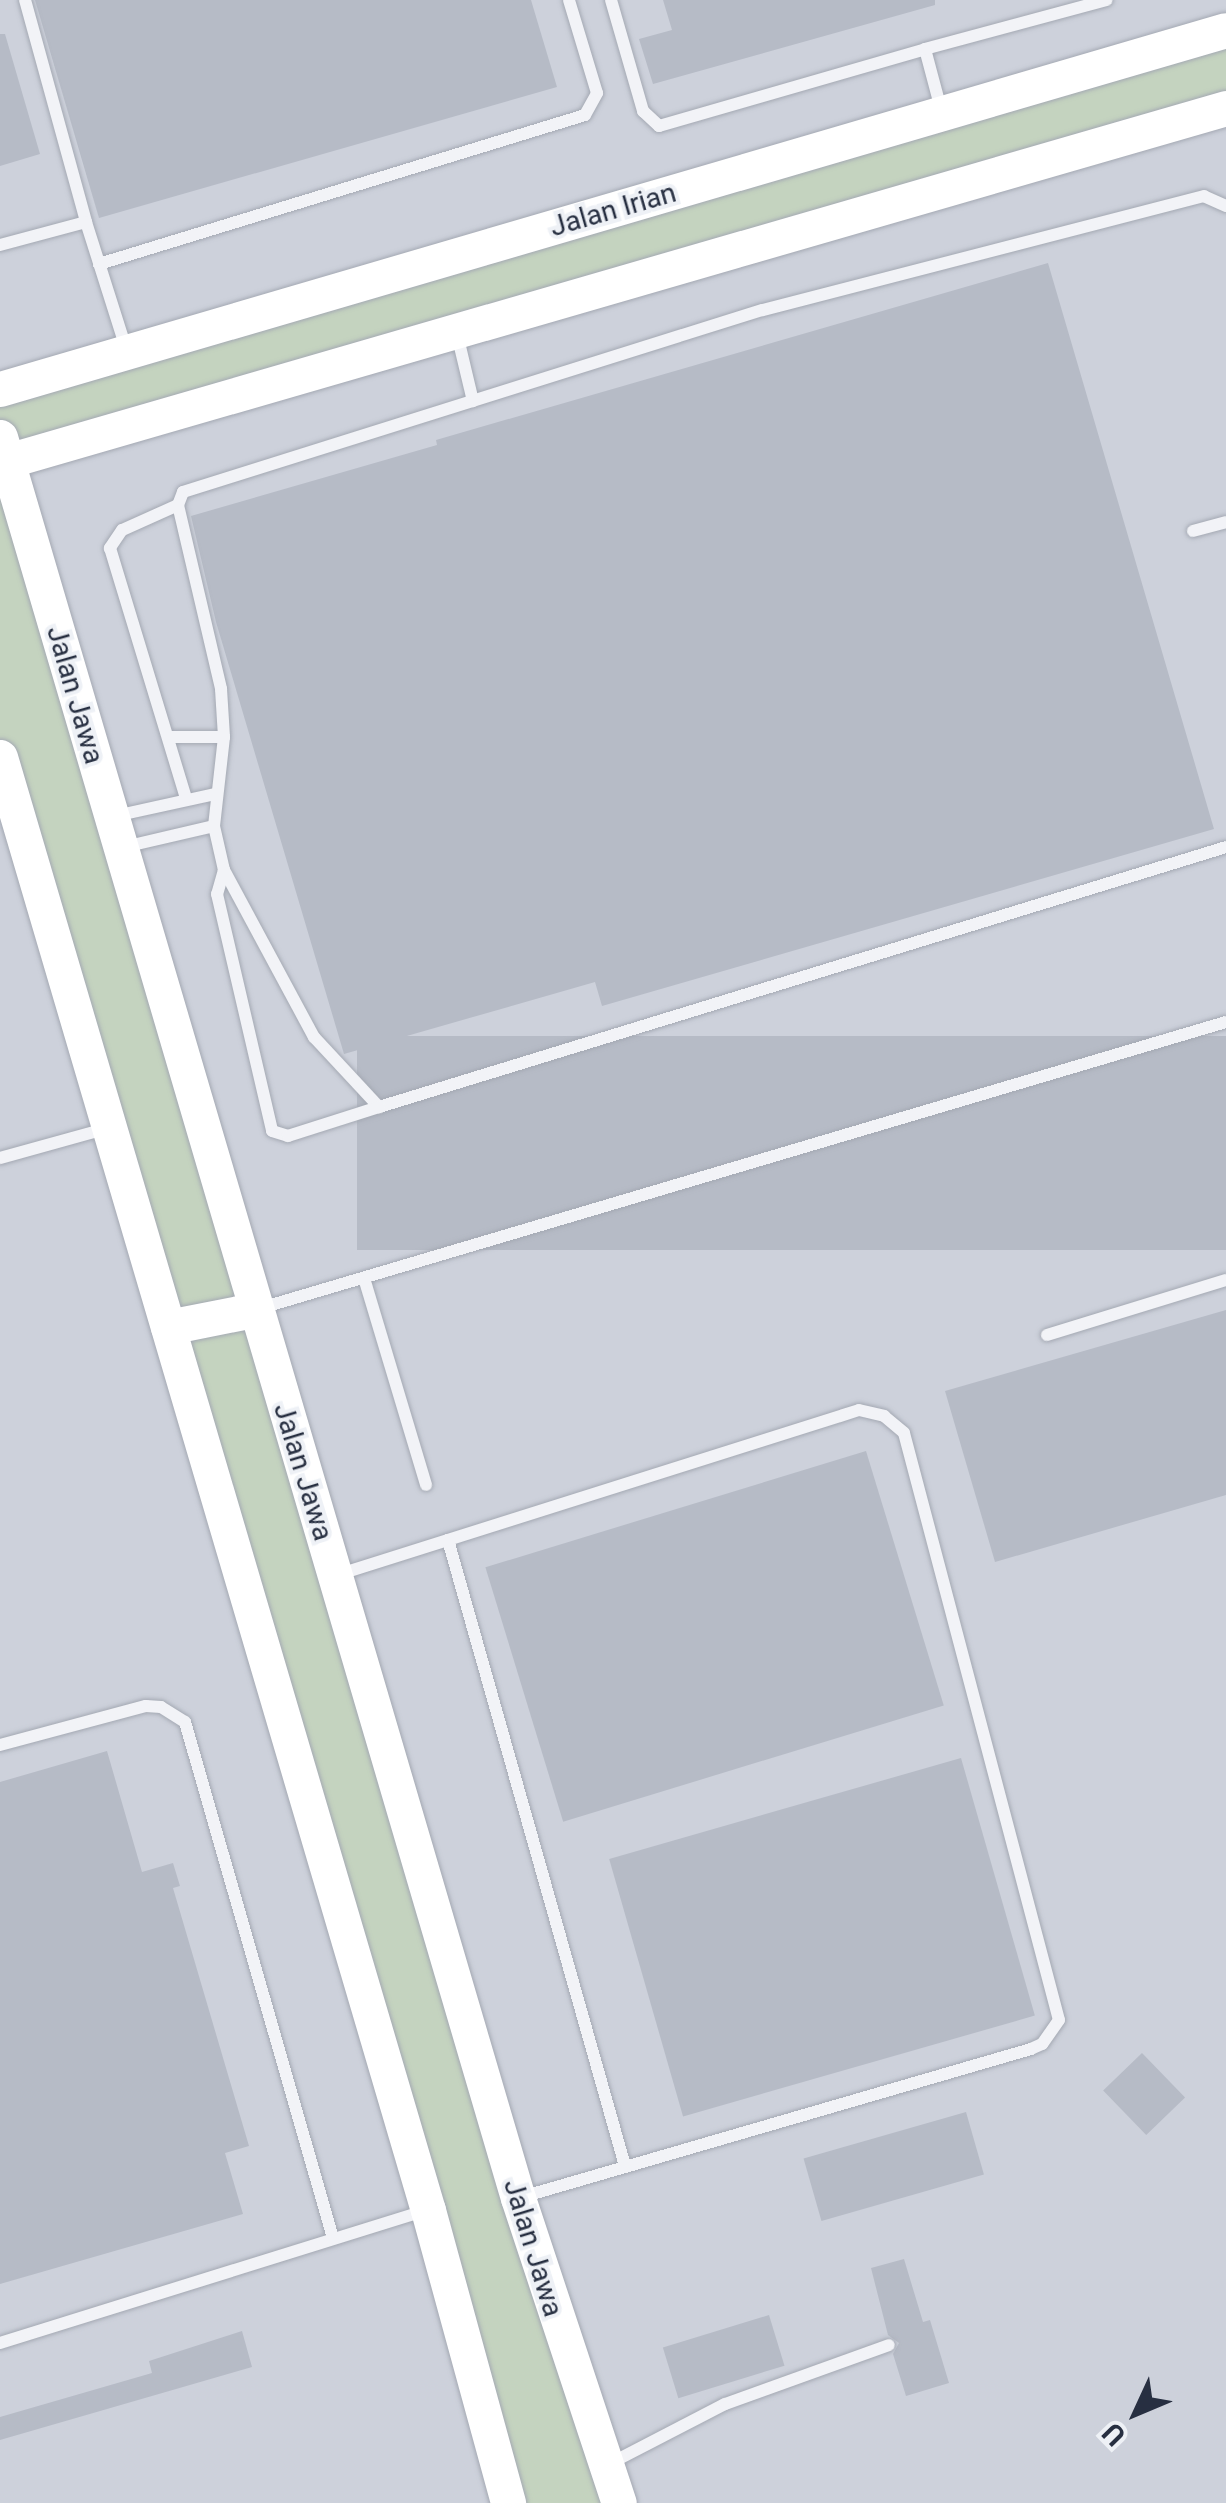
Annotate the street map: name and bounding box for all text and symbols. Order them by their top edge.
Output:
street label: Jalan Irian [546,176,680,244]
street label: Jalan Jawa [39,622,111,768]
street label: Jalan Jawa [266,1399,340,1545]
street label: Jalan Jawa [496,2175,570,2321]
north arrow [1086,2363,1186,2463]
text: U [1096,2416,1132,2452]

